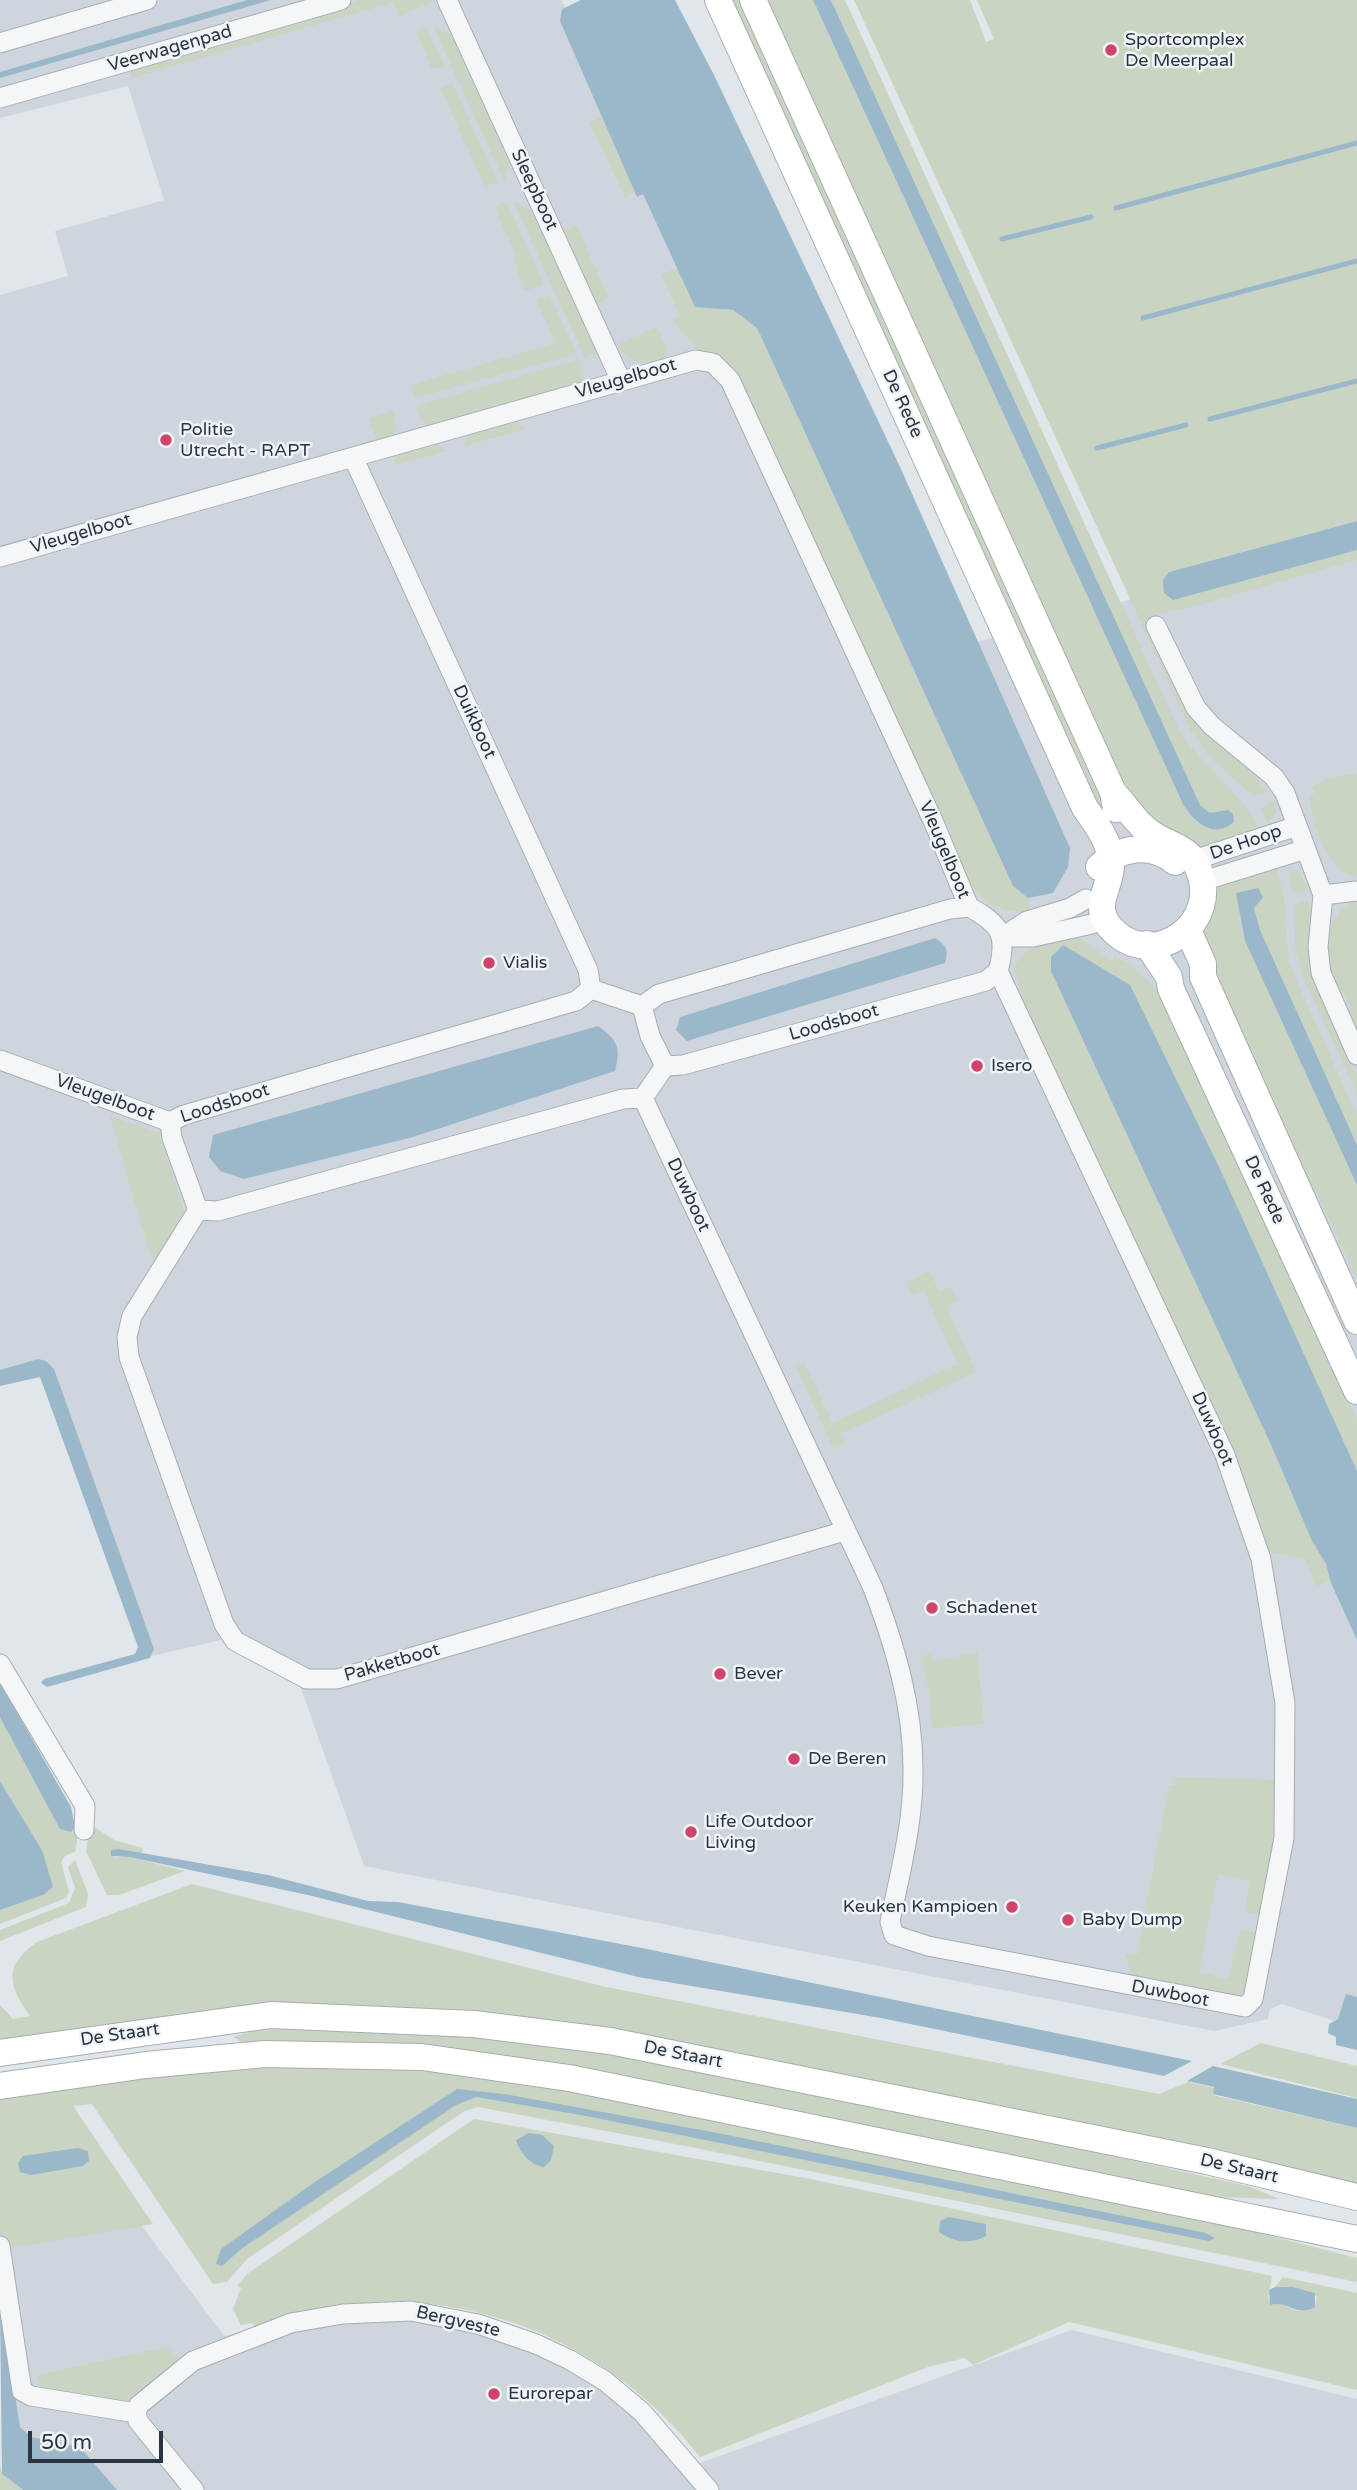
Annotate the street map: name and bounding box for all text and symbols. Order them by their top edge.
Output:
street label: Veerwagenpad [105,21,235,77]
place label: Sportcomplex De Meerpaal [1125,29,1245,72]
marker: Sportcomplex De Meerpaal [1103,42,1119,58]
street label: Sleepboot [506,146,562,234]
street label: Vleugelboot [573,354,679,404]
street label: De Rede [877,367,927,441]
place label: Politie Utrecht - RAPT [180,419,310,462]
marker: Politie Utrecht - RAPT [158,432,174,448]
street label: Vleugelboot [28,509,134,559]
street label: Duikboot [448,682,500,762]
street label: Vleugelboot [914,798,974,902]
street label: De Hoop [1207,821,1285,865]
place label: Vialis [503,952,548,974]
marker: Vialis [481,955,497,971]
street label: Loodsboot [787,1000,881,1046]
place label: Isero [991,1055,1032,1077]
marker: Isero [969,1058,985,1074]
street label: Vleugelboot [52,1070,158,1126]
street label: Loodsboot [178,1079,272,1129]
street label: De Rede [1239,1153,1289,1227]
street label: Duwboot [662,1155,714,1235]
street label: Duwboot [1186,1389,1238,1469]
place label: Schadenet [946,1597,1037,1619]
marker: Schadenet [924,1600,940,1616]
street label: Pakketboot [342,1639,442,1687]
place label: Bever [734,1663,783,1685]
marker: Bever [712,1666,728,1682]
place label: De Beren [808,1748,886,1770]
marker: De Beren [786,1751,802,1767]
place label: Life Outdoor Living [705,1811,813,1854]
marker: Life Outdoor Living [683,1824,699,1840]
place label: Keuken Kampioen [843,1896,998,1918]
marker: Keuken Kampioen [1004,1899,1020,1915]
place label: Baby Dump [1082,1909,1182,1931]
marker: Baby Dump [1060,1912,1076,1928]
street label: Duwboot [1129,1976,1211,2012]
street label: De Staart [79,2019,161,2051]
street label: De Staart [642,2037,724,2073]
street label: De Staart [1198,2150,1280,2188]
street label: Bergveste [414,2302,502,2342]
place label: Eurorepar [508,2383,593,2405]
marker: Eurorepar [486,2386,502,2402]
scale bar [32,2416,166,2460]
text: 50 m [41,2430,92,2455]

